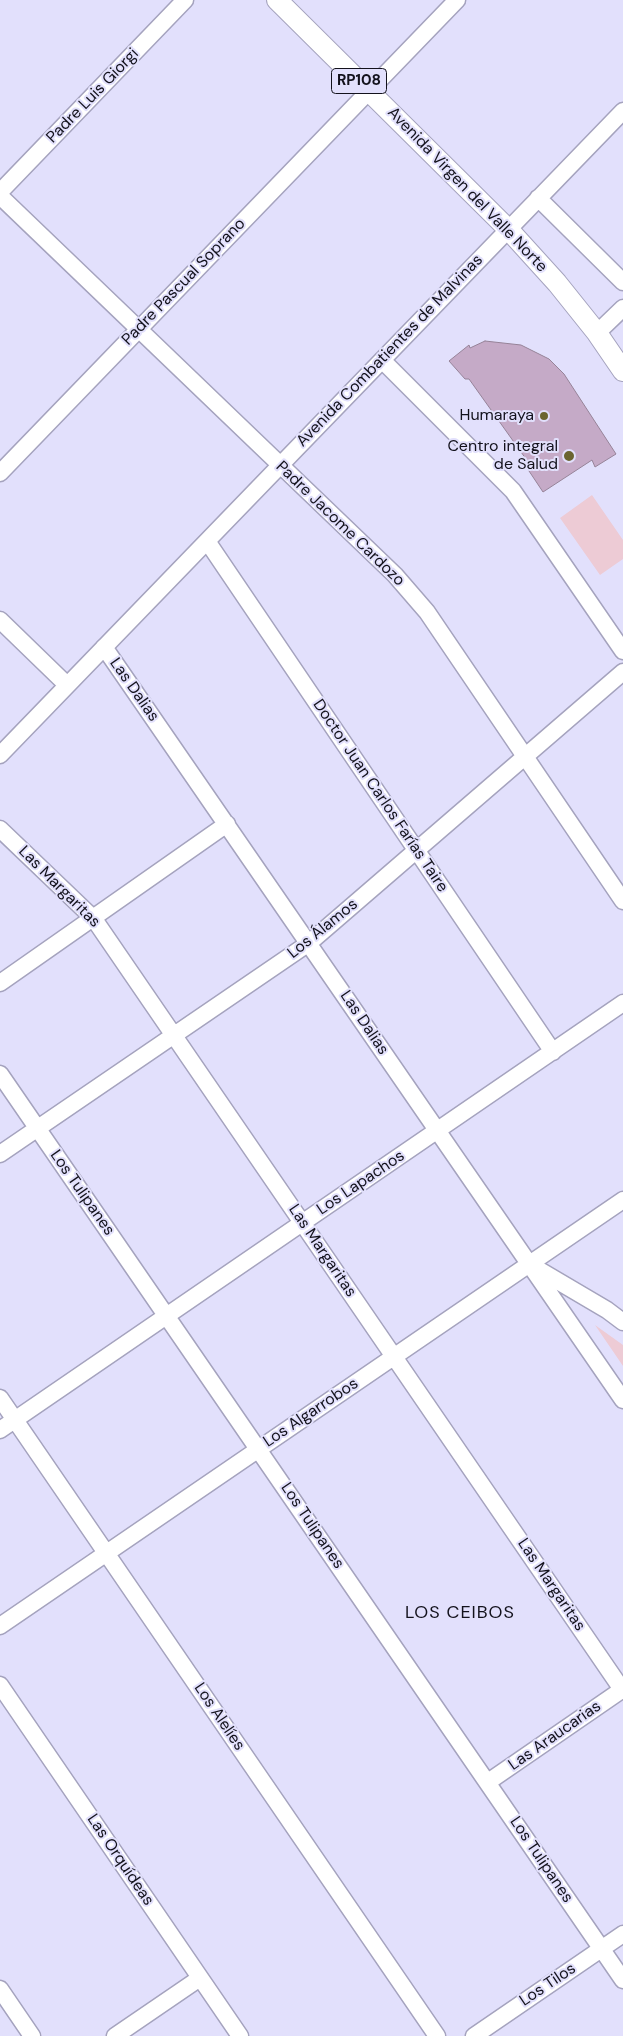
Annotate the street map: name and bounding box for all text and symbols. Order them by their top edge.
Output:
street label: Padre Luis Giorgi [43,45,143,147]
road number: RP108 [332,68,386,94]
street label: Avenida Virgen del Valle Norte [383,104,551,276]
street label: Padre Pascual Soprano [118,214,250,350]
street label: Avenida Combatientes de Malvinas [293,251,487,451]
place label: Humaraya [459,406,534,426]
marker: Humaraya [538,410,550,422]
place label: Centro integral de Salud [447,437,558,475]
marker: Centro integral de Salud [562,449,576,463]
street label: Padre Jacome Cardozo [272,457,408,591]
street label: Las Dalias [105,654,163,726]
street label: Doctor Juan Carlos Farías Taire [308,696,452,896]
street label: Las Margaritas [14,842,104,932]
street label: Los Álamos [284,895,362,963]
street label: Las Dalias [336,987,392,1059]
street label: Los Tulipanes [46,1147,118,1239]
street label: Los Lapachos [314,1147,408,1219]
street label: Las Margaritas [284,1201,360,1301]
street label: Los Algarrobos [260,1374,362,1452]
street label: Los Tulipanes [276,1479,348,1573]
street label: Las Margaritas [513,1535,589,1635]
district label: LOS CEIBOS [404,1602,516,1624]
street label: Los Alelíes [189,1680,249,1754]
street label: Las Araucarias [505,1697,605,1775]
street label: Las Orquídeas [82,1811,158,1909]
street label: Los Tulipanes [505,1813,577,1907]
street label: Los Tilos [516,1959,580,2011]

